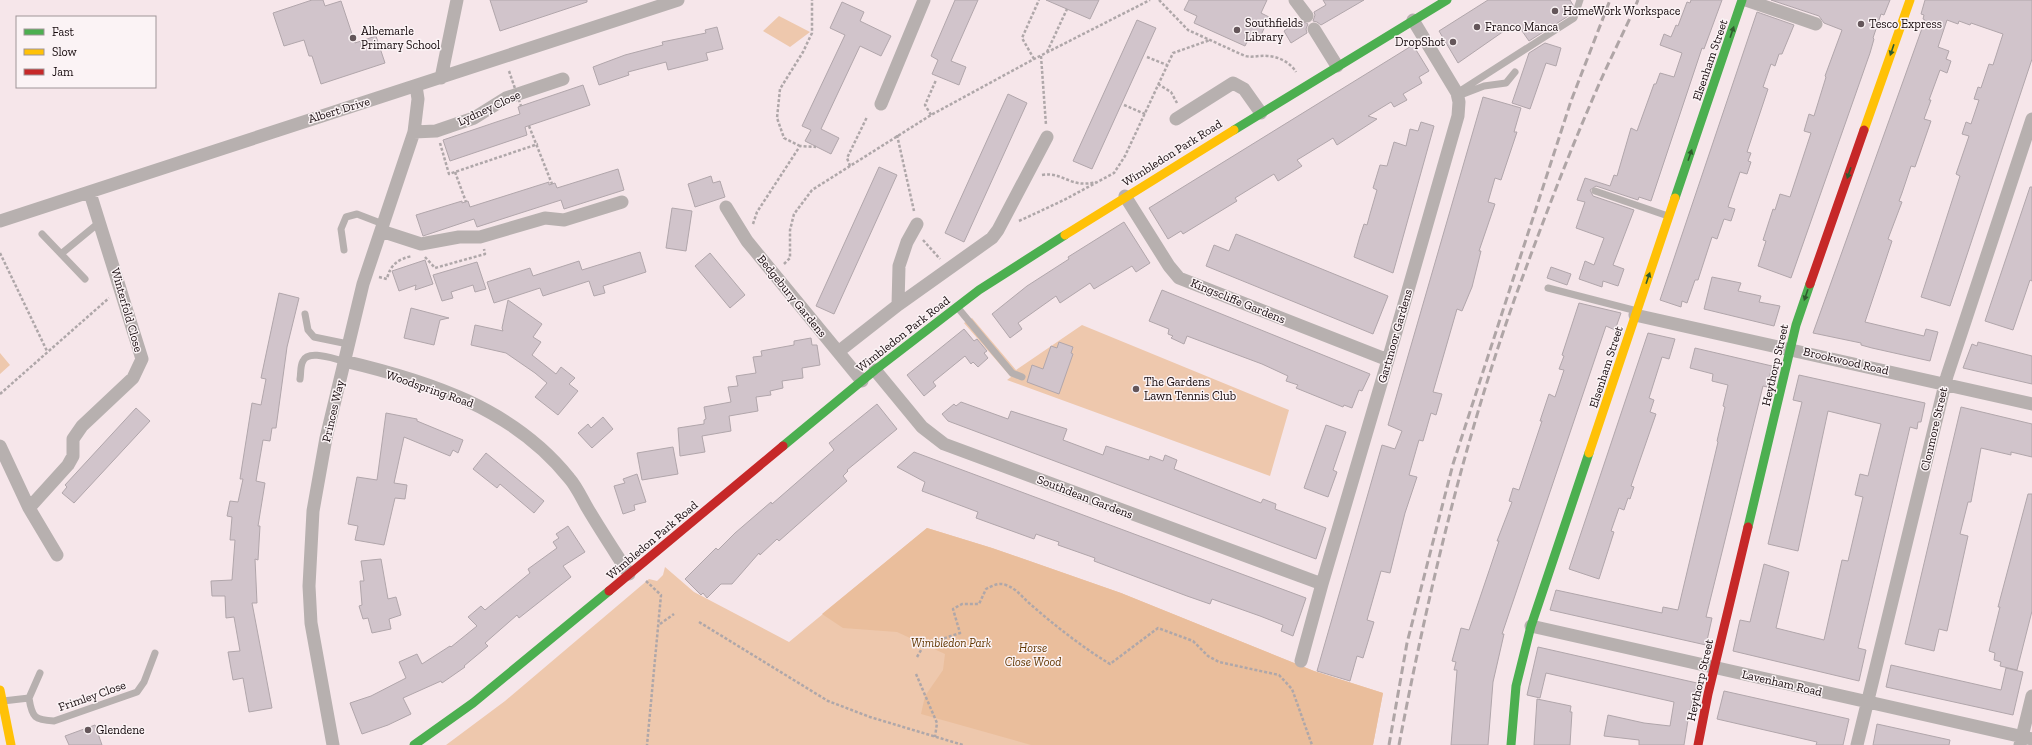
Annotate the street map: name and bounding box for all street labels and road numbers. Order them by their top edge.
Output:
street label: Elsenham Street [1690,17,1731,103]
street label: Lydney Close [455,87,523,129]
street label: Albert Drive [307,94,372,126]
street label: Wimbledon Park Road [1120,116,1225,189]
street label: Bedgebury Gardens [754,252,830,340]
street label: Winterfold Close [108,266,146,354]
street label: Kingscliffe Gardens [1189,276,1287,326]
street label: Gartmoor Gardens [1375,287,1415,385]
street label: Wimbledon Park Road [854,293,953,375]
street label: Heythorp Street [1759,322,1791,407]
street label: Elsenham Street [1586,324,1626,410]
street label: Brookwood Road [1802,344,1891,378]
street label: Woodspring Road [384,367,476,411]
street label: Princes Way [319,378,347,443]
street label: Clonmore Street [1918,385,1951,472]
street label: Southdean Gardens [1035,472,1135,522]
street label: Wimbledon Park Road [604,498,701,582]
street label: Heythorp Street [1684,637,1716,722]
street label: Lavenham Road [1741,667,1824,699]
street label: Frimley Close [56,678,128,714]

